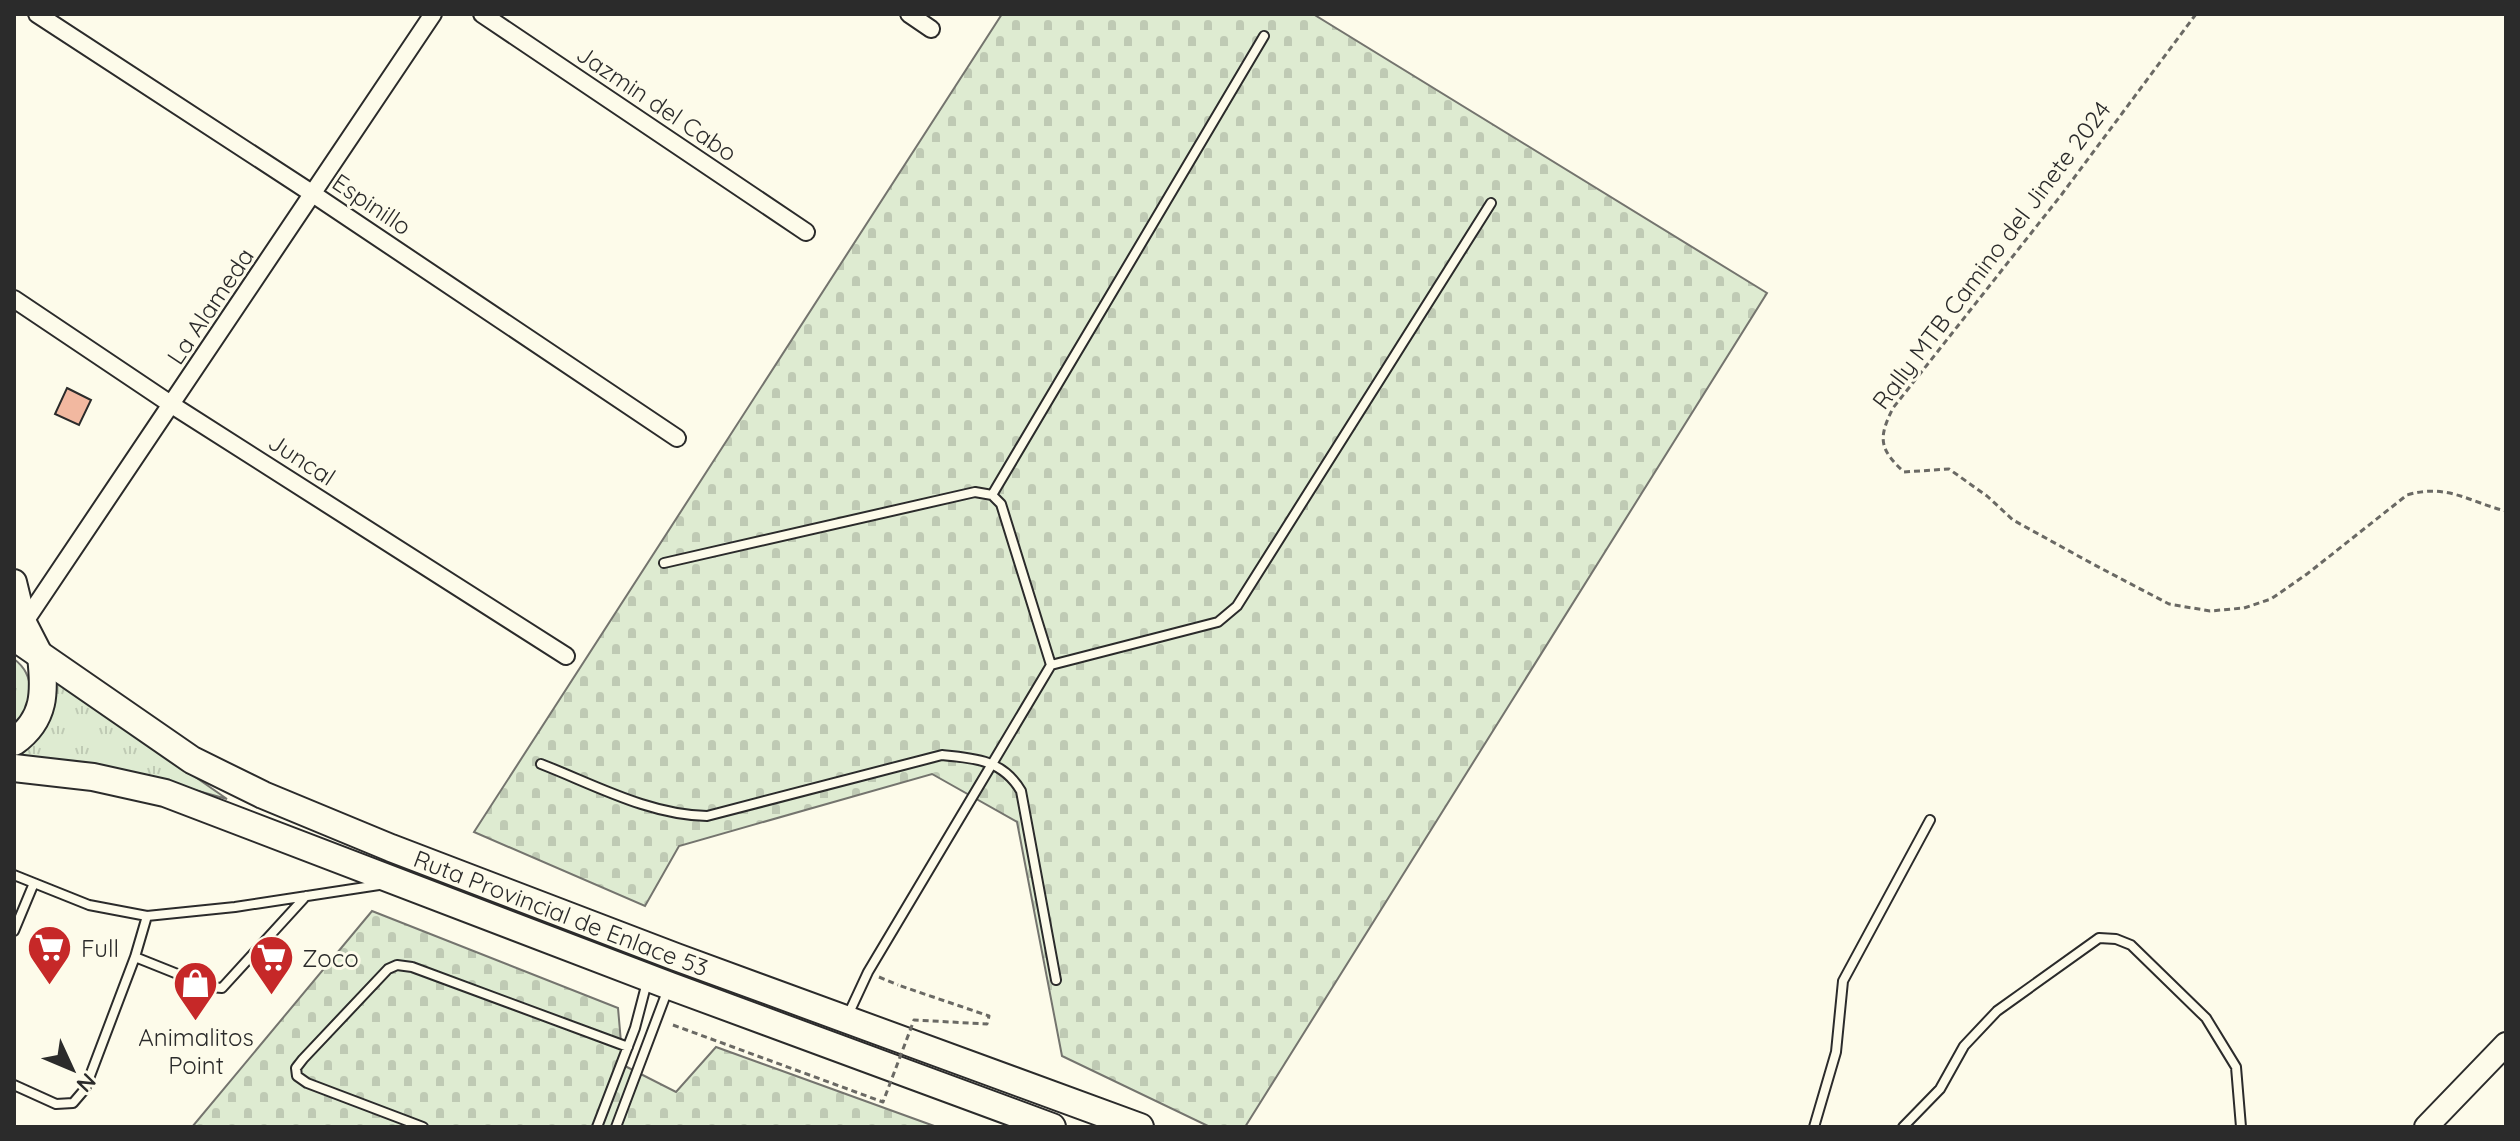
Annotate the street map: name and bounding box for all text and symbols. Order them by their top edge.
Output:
street label: Jazmin del Cabo [571,38,743,168]
street label: Rally MTB Camino del Jinete 2024 [1865,95,2117,415]
street label: Espinillo [327,167,417,241]
street label: La Alameda [160,242,260,370]
street label: Juncal [263,426,341,492]
street label: Ruta Provincial de Enlace 53 [410,843,712,982]
supermarket icon: Full [26,924,74,987]
place label: Full [81,933,119,963]
supermarket icon: Zoco [247,934,295,997]
place label: Zoco [302,943,359,973]
shop icon: Animalitos Point [172,959,220,1022]
place label: Animalitos Point [138,1022,254,1080]
north arrow [32,1029,112,1109]
text: N [71,1067,102,1098]

